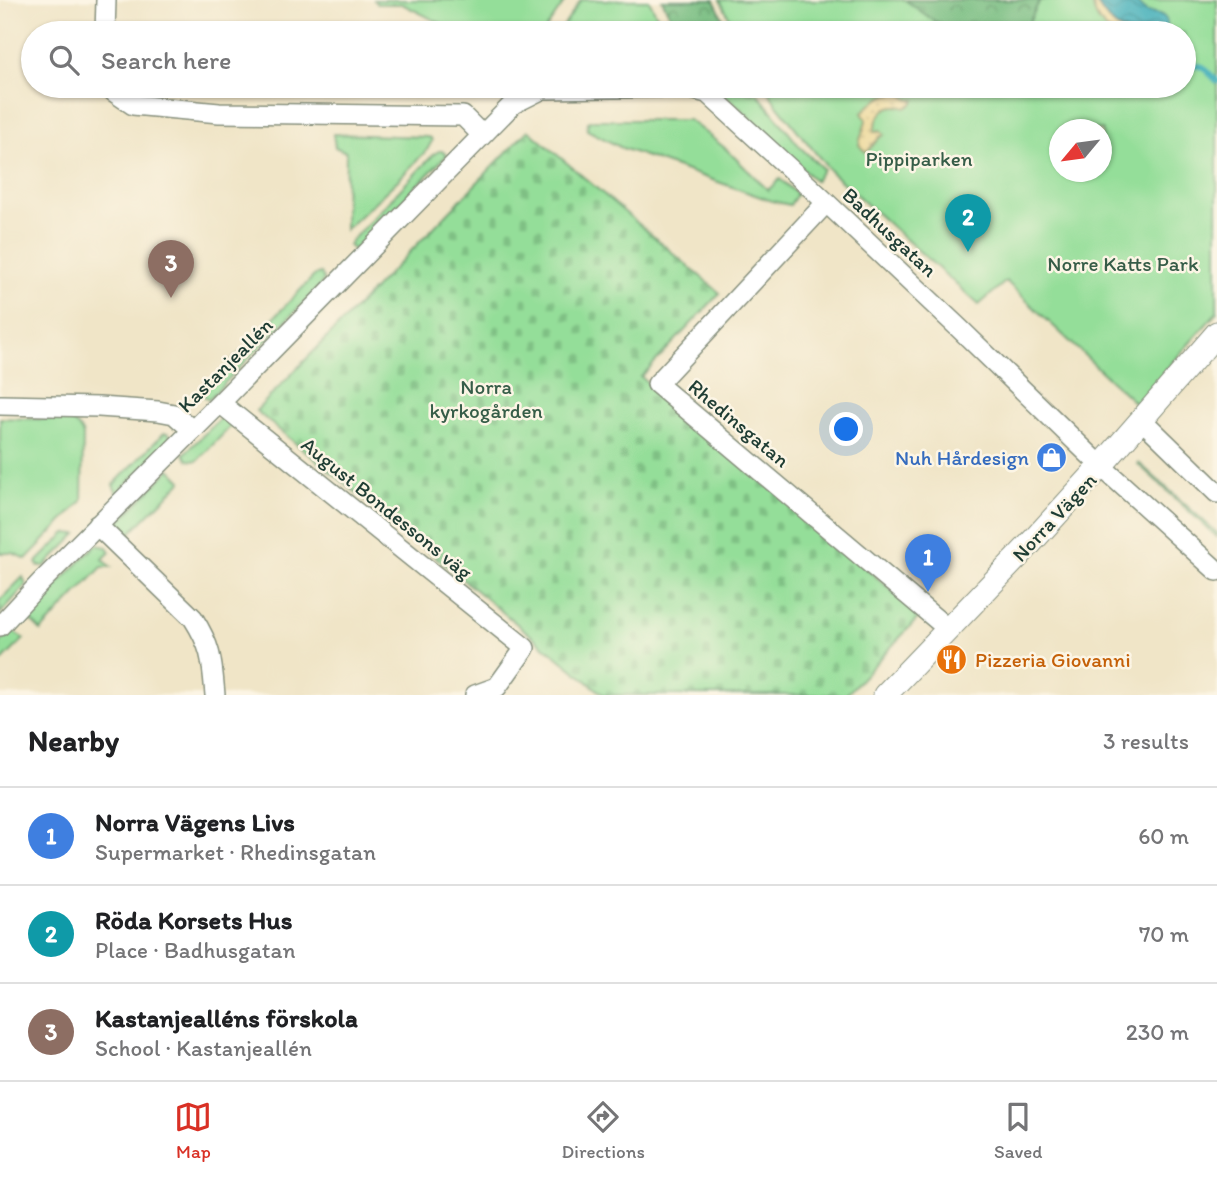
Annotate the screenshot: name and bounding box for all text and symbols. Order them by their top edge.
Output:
search box [21,21,1196,98]
icon: search [45,41,83,79]
text: Search here [101,44,231,76]
north arrow [1049,119,1112,182]
park label: Pippiparken [865,146,973,171]
street label: Badhusgatan [838,182,943,282]
pin: 2 [945,194,991,252]
pin: 3 [148,240,194,298]
park label: Norre Katts Park [1047,251,1199,276]
street label: Kastanjeallén [172,312,278,418]
park label: Norra kyrkogården [429,374,543,423]
street label: Rhedinsgatan [683,374,795,473]
your location [829,412,863,446]
street label: August Bondessons väg [297,431,478,585]
shop icon: Nuh Hårdesign [1035,440,1069,474]
place label: Nuh Hårdesign [895,445,1029,470]
street label: Norra Vägen [1007,467,1102,567]
pin: 1 [905,534,951,592]
restaurant icon: Pizzeria Giovanni [935,642,969,676]
place label: Pizzeria Giovanni [975,647,1131,672]
text: Nearby [28,722,119,759]
text: 3 results [1103,727,1189,755]
text: Norra Vägens Livs [95,806,295,838]
text: 1 [46,822,56,850]
text: 60 m [1138,822,1189,850]
text: Supermarket · Rhedinsgatan [95,838,376,866]
text: Röda Korsets Hus [95,904,292,936]
text: 2 [45,920,57,948]
text: 70 m [1139,920,1189,948]
text: Place · Badhusgatan [95,936,295,964]
text: Kastanjealléns förskola [95,1002,358,1034]
text: 3 [45,1018,57,1046]
text: 230 m [1126,1018,1189,1046]
text: School · Kastanjeallén [95,1034,312,1062]
tab: Map [174,1098,212,1163]
tab: Directions [561,1098,645,1163]
tab: Saved [994,1098,1042,1163]

